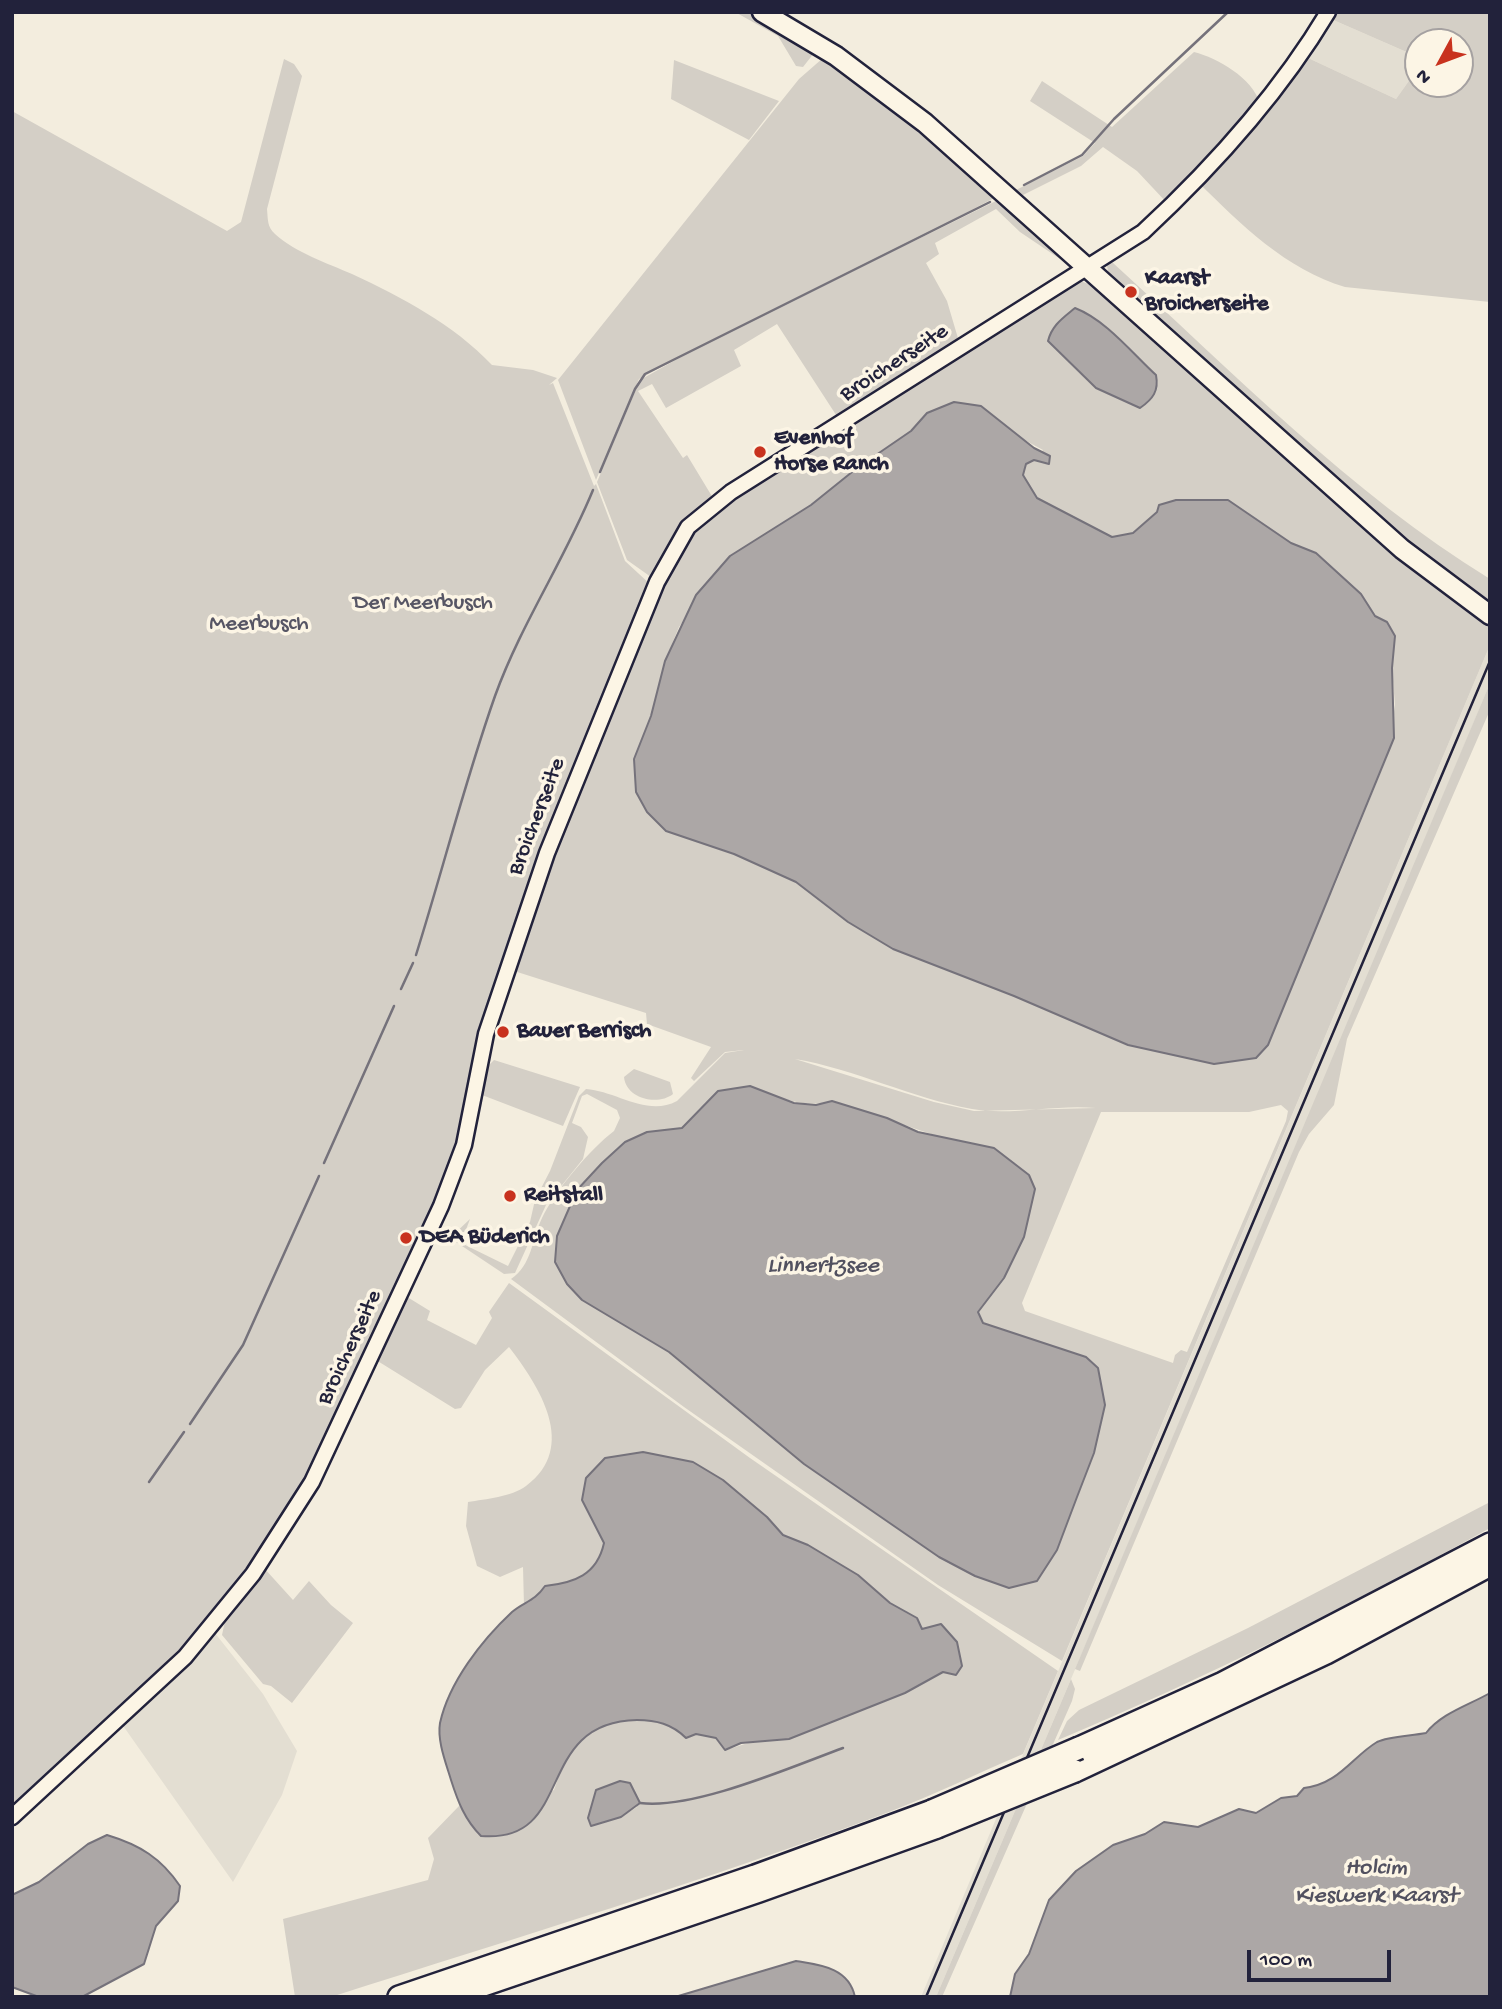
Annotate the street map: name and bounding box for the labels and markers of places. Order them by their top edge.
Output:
place label: Kaarst Broicherseite [1145,265,1269,319]
marker: Kaarst Broicherseite [1123,284,1139,300]
place label: Evenhof Horse Ranch [774,425,889,479]
marker: Evenhof Horse Ranch [752,444,768,460]
place label: Bauer Berrisch [517,1018,651,1046]
marker: Bauer Berrisch [495,1024,511,1040]
place label: Reitstall [524,1182,603,1210]
marker: Reitstall [502,1188,518,1204]
place label: DEA Büderich [420,1224,550,1252]
marker: DEA Büderich [398,1230,414,1246]

